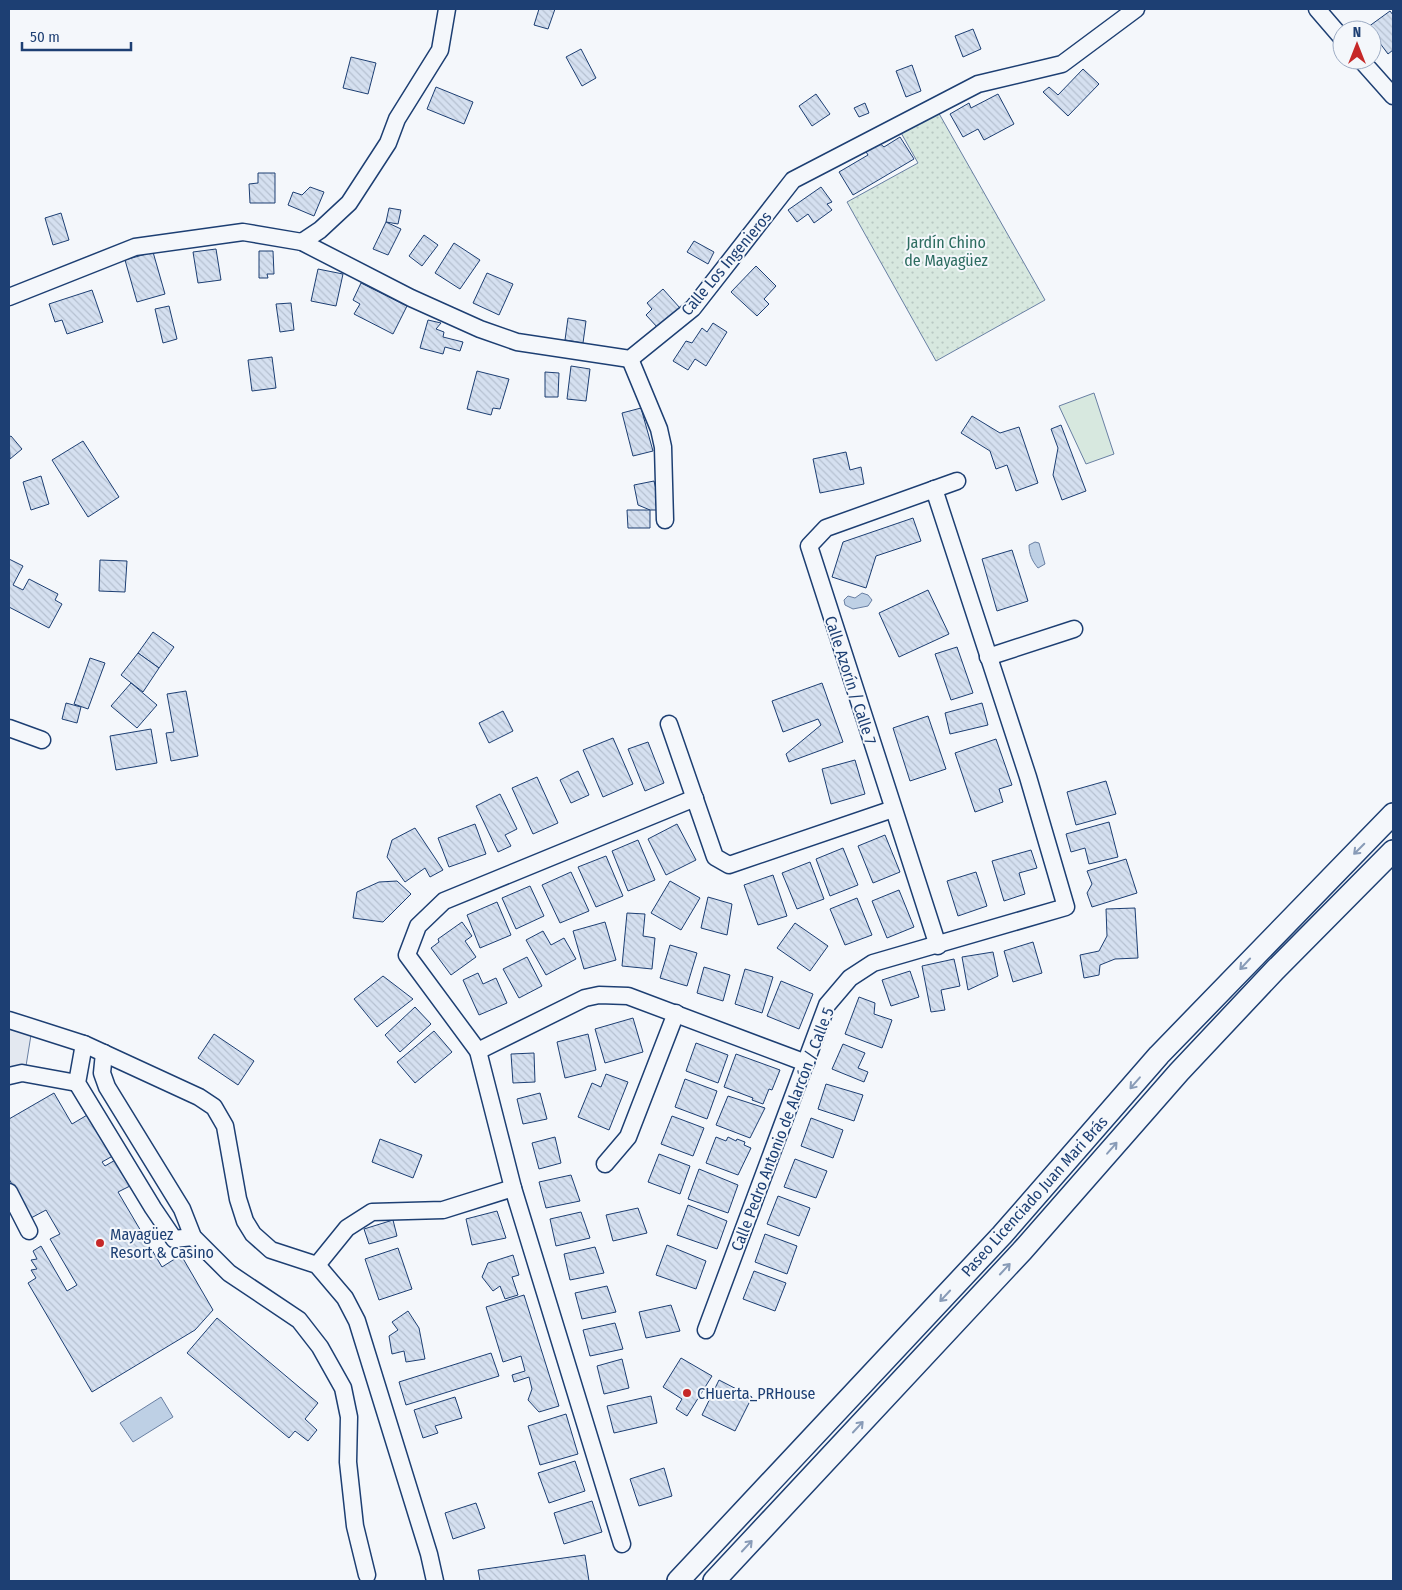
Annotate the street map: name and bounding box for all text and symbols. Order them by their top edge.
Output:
scale bar [22,20,131,52]
north arrow [1332,20,1382,70]
text: N [1353,24,1361,41]
text: 50 m [30,28,60,46]
street label: Calle Los Ingenieros [677,207,776,319]
park label: Jardín Chino de Mayagüez [904,233,988,270]
street label: Calle Azorín / Calle 7 [821,614,880,747]
one-way arrow [1353,842,1365,855]
one-way arrow [1239,958,1251,971]
street label: Calle Pedro Antonio de Alarcón / Calle 5 [727,1005,838,1254]
one-way arrow [1129,1077,1140,1090]
street label: Paseo Licenciado Juan Mari Brás [957,1112,1112,1281]
one-way arrow [1107,1141,1118,1154]
place label: Mayagüez Resort & Casino [110,1225,214,1262]
marker: Mayagüez Resort & Casino [94,1237,106,1249]
one-way arrow [999,1263,1011,1276]
one-way arrow [939,1289,951,1302]
place label: CHuerta_PRHouse [697,1384,816,1403]
marker: CHuerta_PRHouse [681,1387,693,1399]
one-way arrow [852,1420,864,1433]
one-way arrow [741,1539,753,1552]

